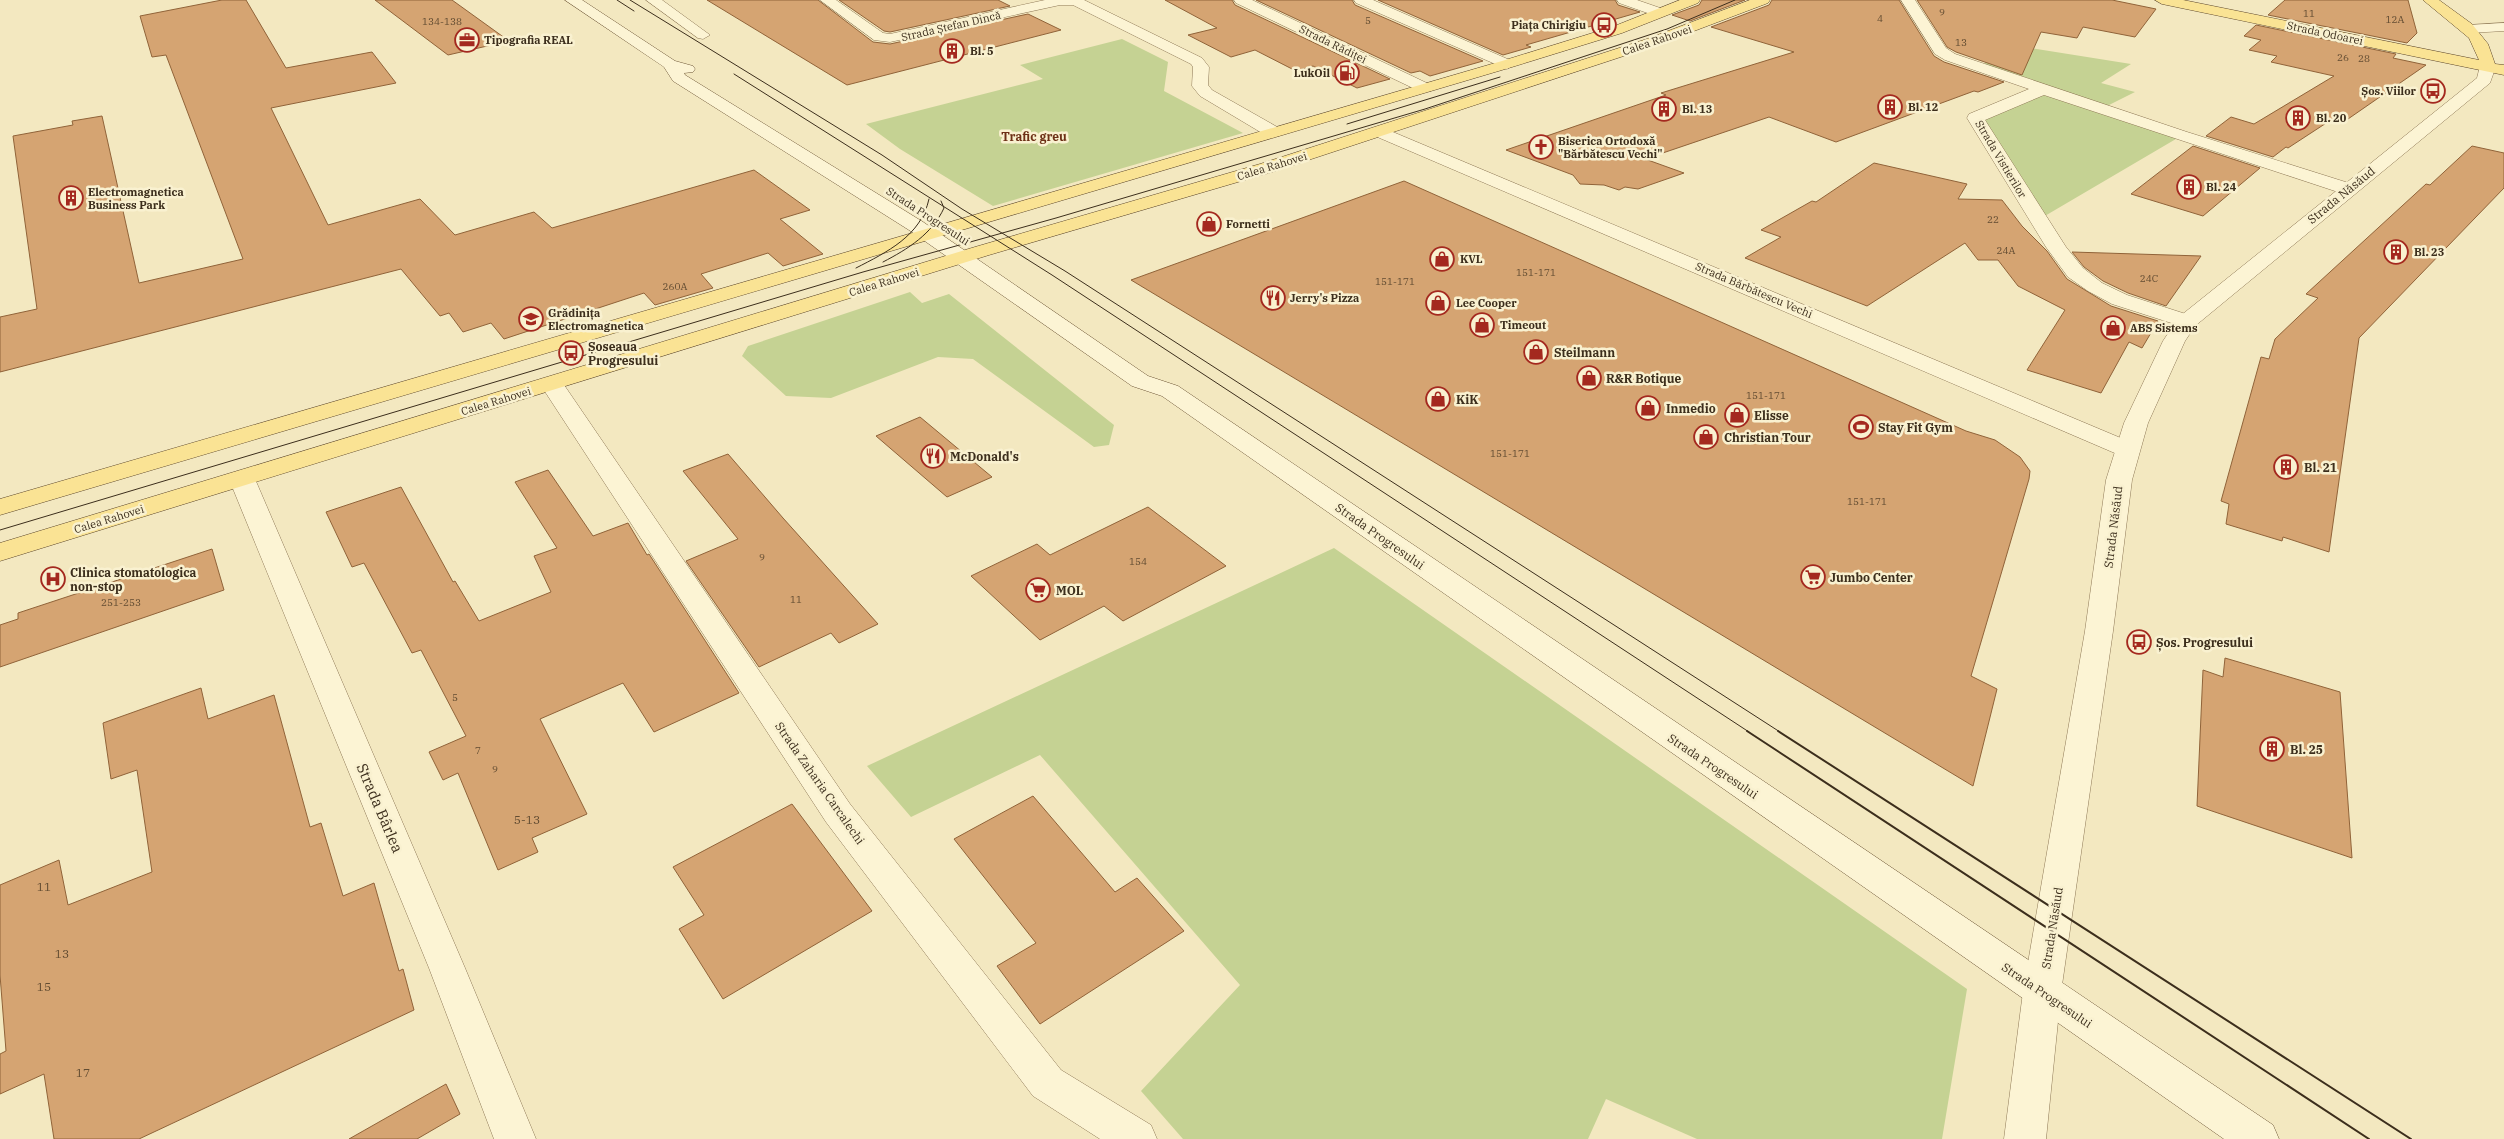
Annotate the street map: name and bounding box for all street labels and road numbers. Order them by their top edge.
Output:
street label: Strada Ștefan Dincă [900,8,1002,44]
street label: Strada Odoarei [2286,18,2365,48]
street label: Calea Rahovei [1620,21,1694,58]
street label: Strada Rădiței [1297,22,1369,67]
street label: Strada Vistierilor [1972,118,2030,201]
street label: Calea Rahovei [1235,149,1309,183]
street label: Strada Năsăud [2304,163,2378,227]
street label: Strada Progresului [884,184,973,249]
street label: Strada Bărbătescu Vechi [1693,259,1815,321]
street label: Calea Rahovei [847,265,921,299]
street label: Calea Rahovei [459,384,533,418]
street label: Strada Năsăud [2101,485,2125,569]
street label: Strada Progresului [1332,500,1428,573]
street label: Calea Rahovei [72,502,146,536]
street label: Strada Zaharia Carcalechi [772,719,868,847]
street label: Strada Progresului [1665,730,1761,802]
street label: Strada Bârlea [353,760,407,856]
street label: Strada Năsăud [2038,886,2066,970]
street label: Strada Progresului [1999,959,2095,1031]

